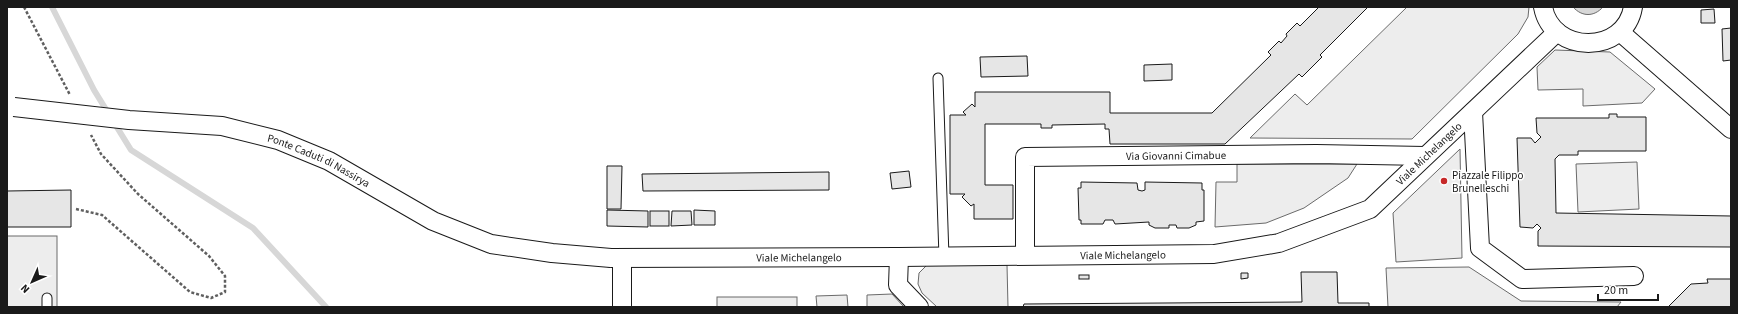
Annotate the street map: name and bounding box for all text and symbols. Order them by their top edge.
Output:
street label: Viale Michelangelo [1393,118,1465,188]
street label: Ponte Caduti di Nassirya [266,130,373,191]
street label: Via Giovanni Cimabue [1126,147,1227,163]
place label: Piazzale Filippo Brunelleschi [1452,168,1523,196]
marker: Piazzale Filippo Brunelleschi [1439,176,1449,186]
street label: Viale Michelangelo [1080,247,1166,263]
street label: Viale Michelangelo [756,250,842,265]
north arrow [12,262,52,302]
scale bar [1598,276,1658,302]
text: N [17,281,33,297]
text: 20 m [1604,282,1628,299]

